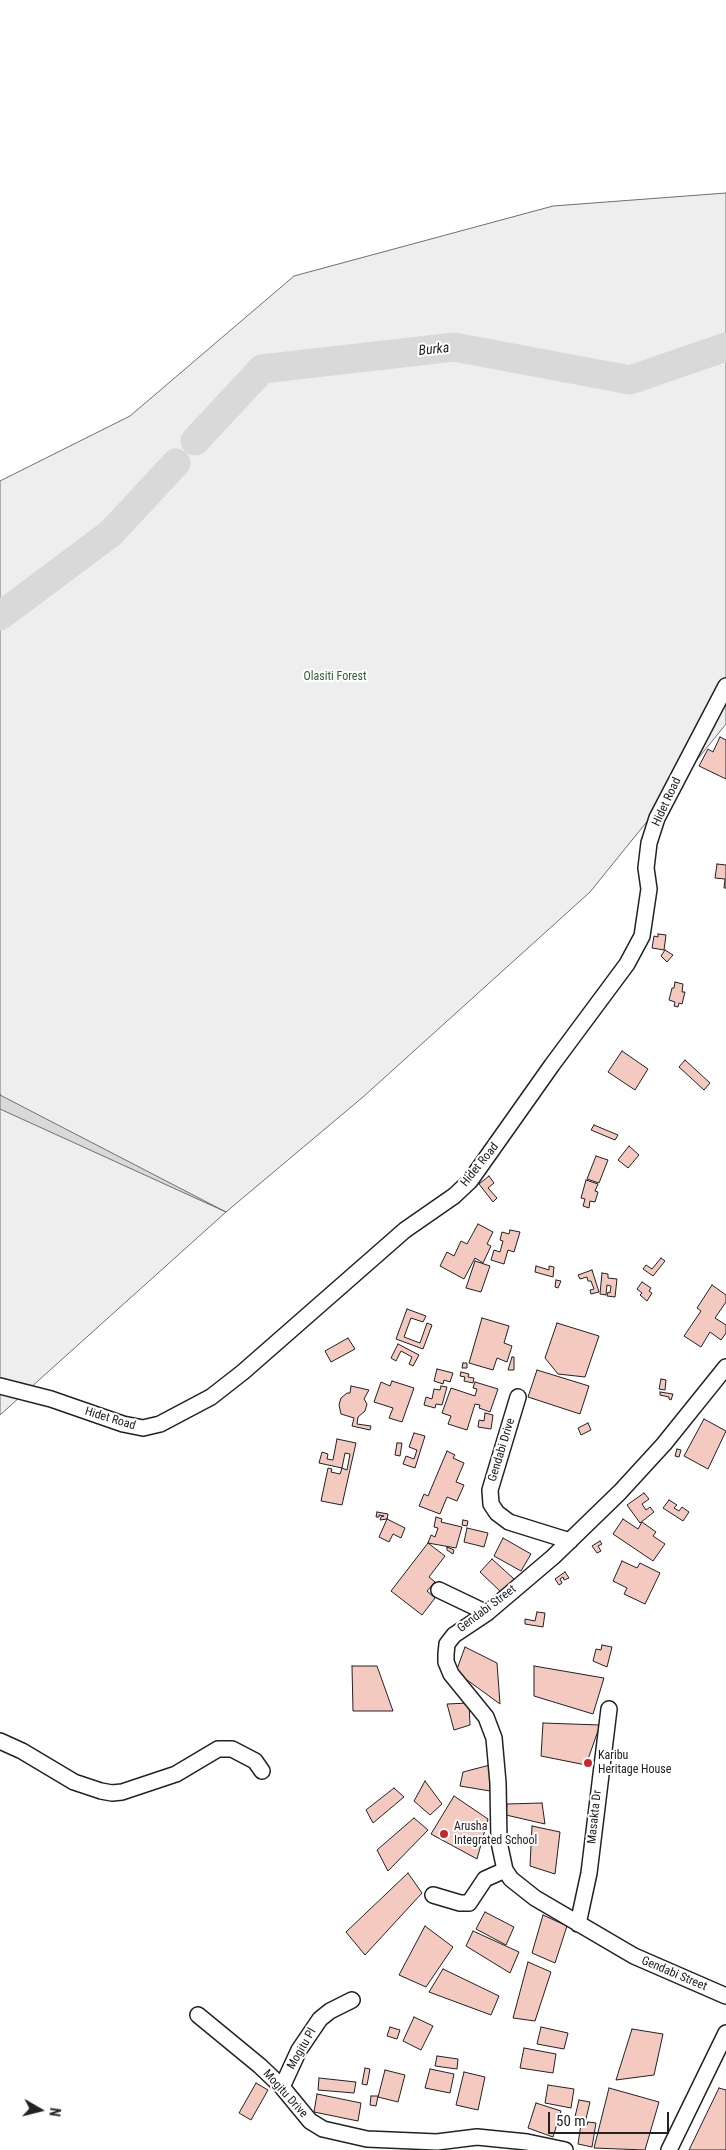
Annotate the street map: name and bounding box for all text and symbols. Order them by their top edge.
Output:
water label: Burka [418,340,450,360]
park label: Olasiti Forest [304,670,366,684]
street label: Hidet Road [649,775,685,829]
street label: Hidet Road [458,1140,502,1190]
street label: Hidet Road [83,1404,137,1434]
street label: Gendabi Drive [486,1417,518,1483]
street label: Gendabi Street [455,1582,519,1636]
place label: Karibu Heritage House [598,1749,671,1777]
marker: Karibu Heritage House [582,1757,594,1769]
street label: Masakta Dr [585,1789,605,1845]
place label: Arusha Integrated School [454,1820,537,1848]
marker: Arusha Integrated School [438,1828,450,1840]
street label: Gendabi Street [639,1954,709,1994]
street label: Mogitu Pl [284,2026,320,2072]
street label: Mogitu Drive [260,2067,310,2121]
north arrow [15,2085,65,2135]
scale bar [551,2102,672,2134]
text: N [46,2107,63,2117]
text: 50 m [556,2112,586,2130]

